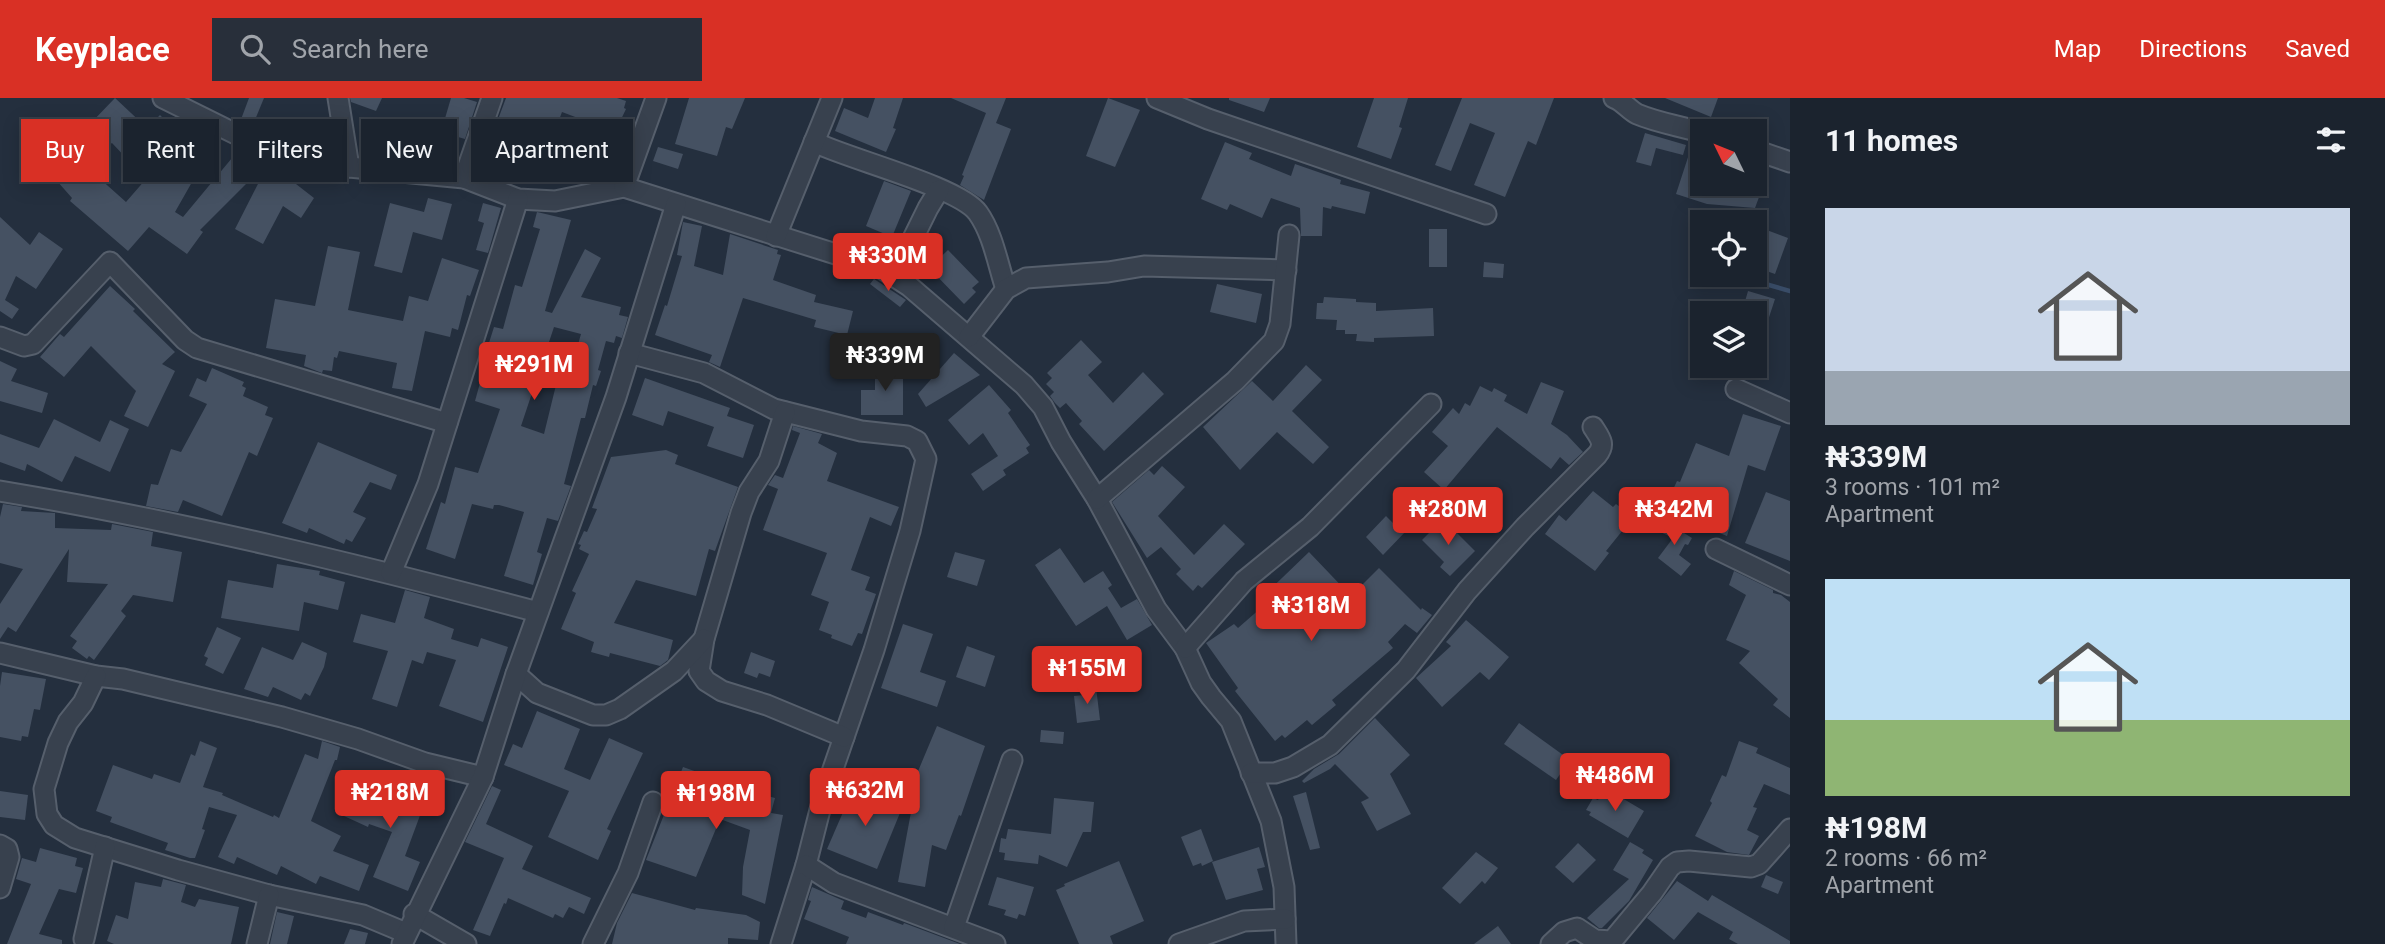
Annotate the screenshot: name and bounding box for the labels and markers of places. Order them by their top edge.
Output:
pin: ₦330M [839,234,937,293]
pin: ₦339M [836,334,934,393]
pin: ₦291M [485,342,583,402]
pin: ₦280M [1399,488,1497,547]
pin: ₦342M [1625,488,1723,547]
pin: ₦318M [1262,584,1360,643]
pin: ₦155M [1038,646,1136,706]
pin: ₦486M [1566,754,1664,813]
pin: ₦632M [816,768,914,828]
pin: ₦218M [341,770,439,830]
pin: ₦198M [667,772,765,831]

